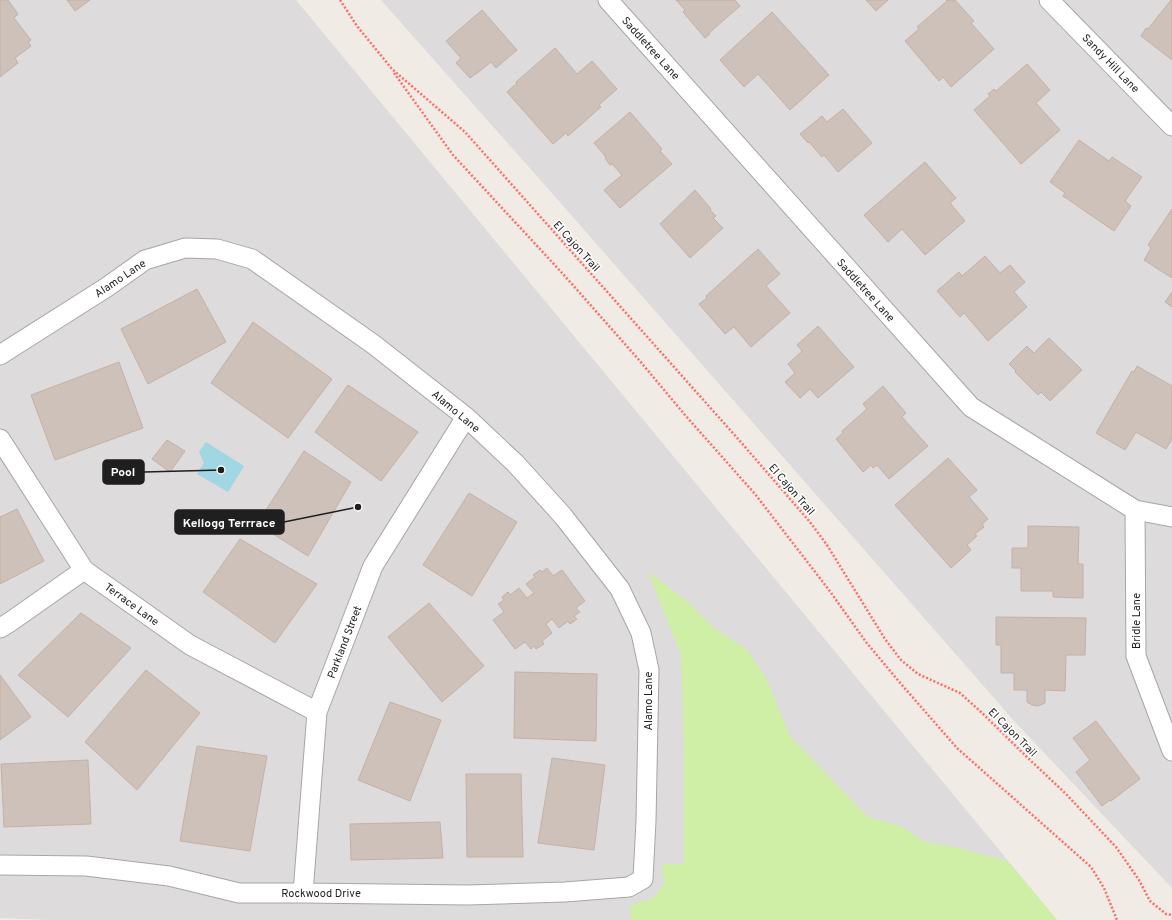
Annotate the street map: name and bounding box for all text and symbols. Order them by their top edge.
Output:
street label: Saddletree Lane [618,14,682,83]
street label: Sandy Hill Lane [1079,31,1142,96]
street label: El Cajon Trail [550,218,603,275]
street label: Saddletree Lane [833,256,897,325]
street label: Alamo Lane [92,257,149,301]
street label: Alamo Lane [428,387,482,436]
callout: Pool [103,460,144,484]
street label: El Cajon Trail [765,461,817,518]
text: Pool [111,465,135,481]
callout: Kellogg Terrrace [175,510,284,534]
text: Kellogg Terrrace [183,516,276,532]
street label: Terrace Lane [101,580,162,629]
street label: Bridle Lane [1130,593,1144,649]
street label: Parkland Street [325,604,365,681]
street label: Alamo Lane [642,672,656,730]
street label: El Cajon Trail [985,705,1040,760]
street label: Rockwood Drive [281,887,361,901]

